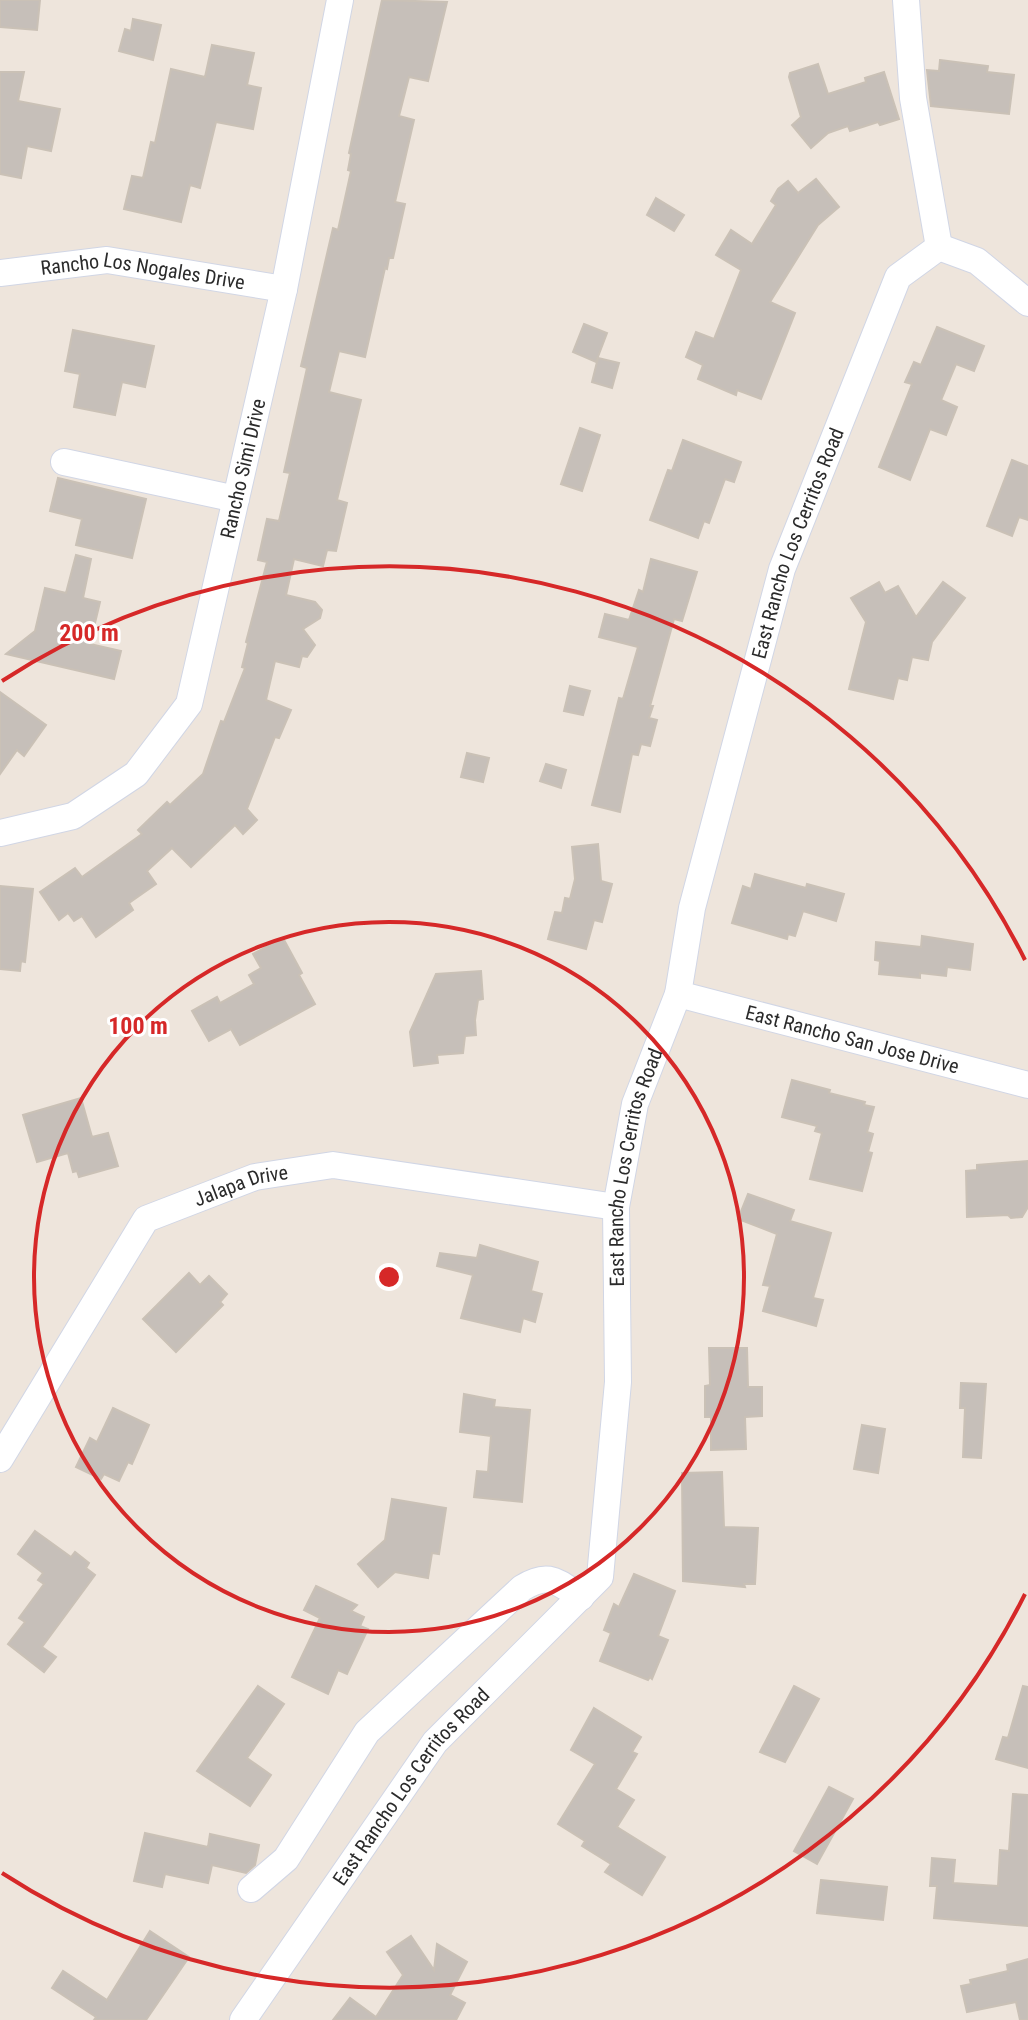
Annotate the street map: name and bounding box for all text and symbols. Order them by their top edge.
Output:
street label: Rancho Los Nogales Drive [39,248,246,294]
street label: Rancho Simi Drive [215,396,271,541]
street label: East Rancho Los Cerritos Road [747,424,849,661]
text: 200 m [59,619,119,647]
street label: East Rancho San Jose Drive [743,1000,962,1079]
text: 100 m [108,1012,168,1040]
street label: East Rancho Los Cerritos Road [604,1045,668,1287]
street label: Jalapa Drive [191,1160,289,1211]
centre of rings [375,1263,403,1291]
street label: East Rancho Los Cerritos Road [328,1683,494,1890]

